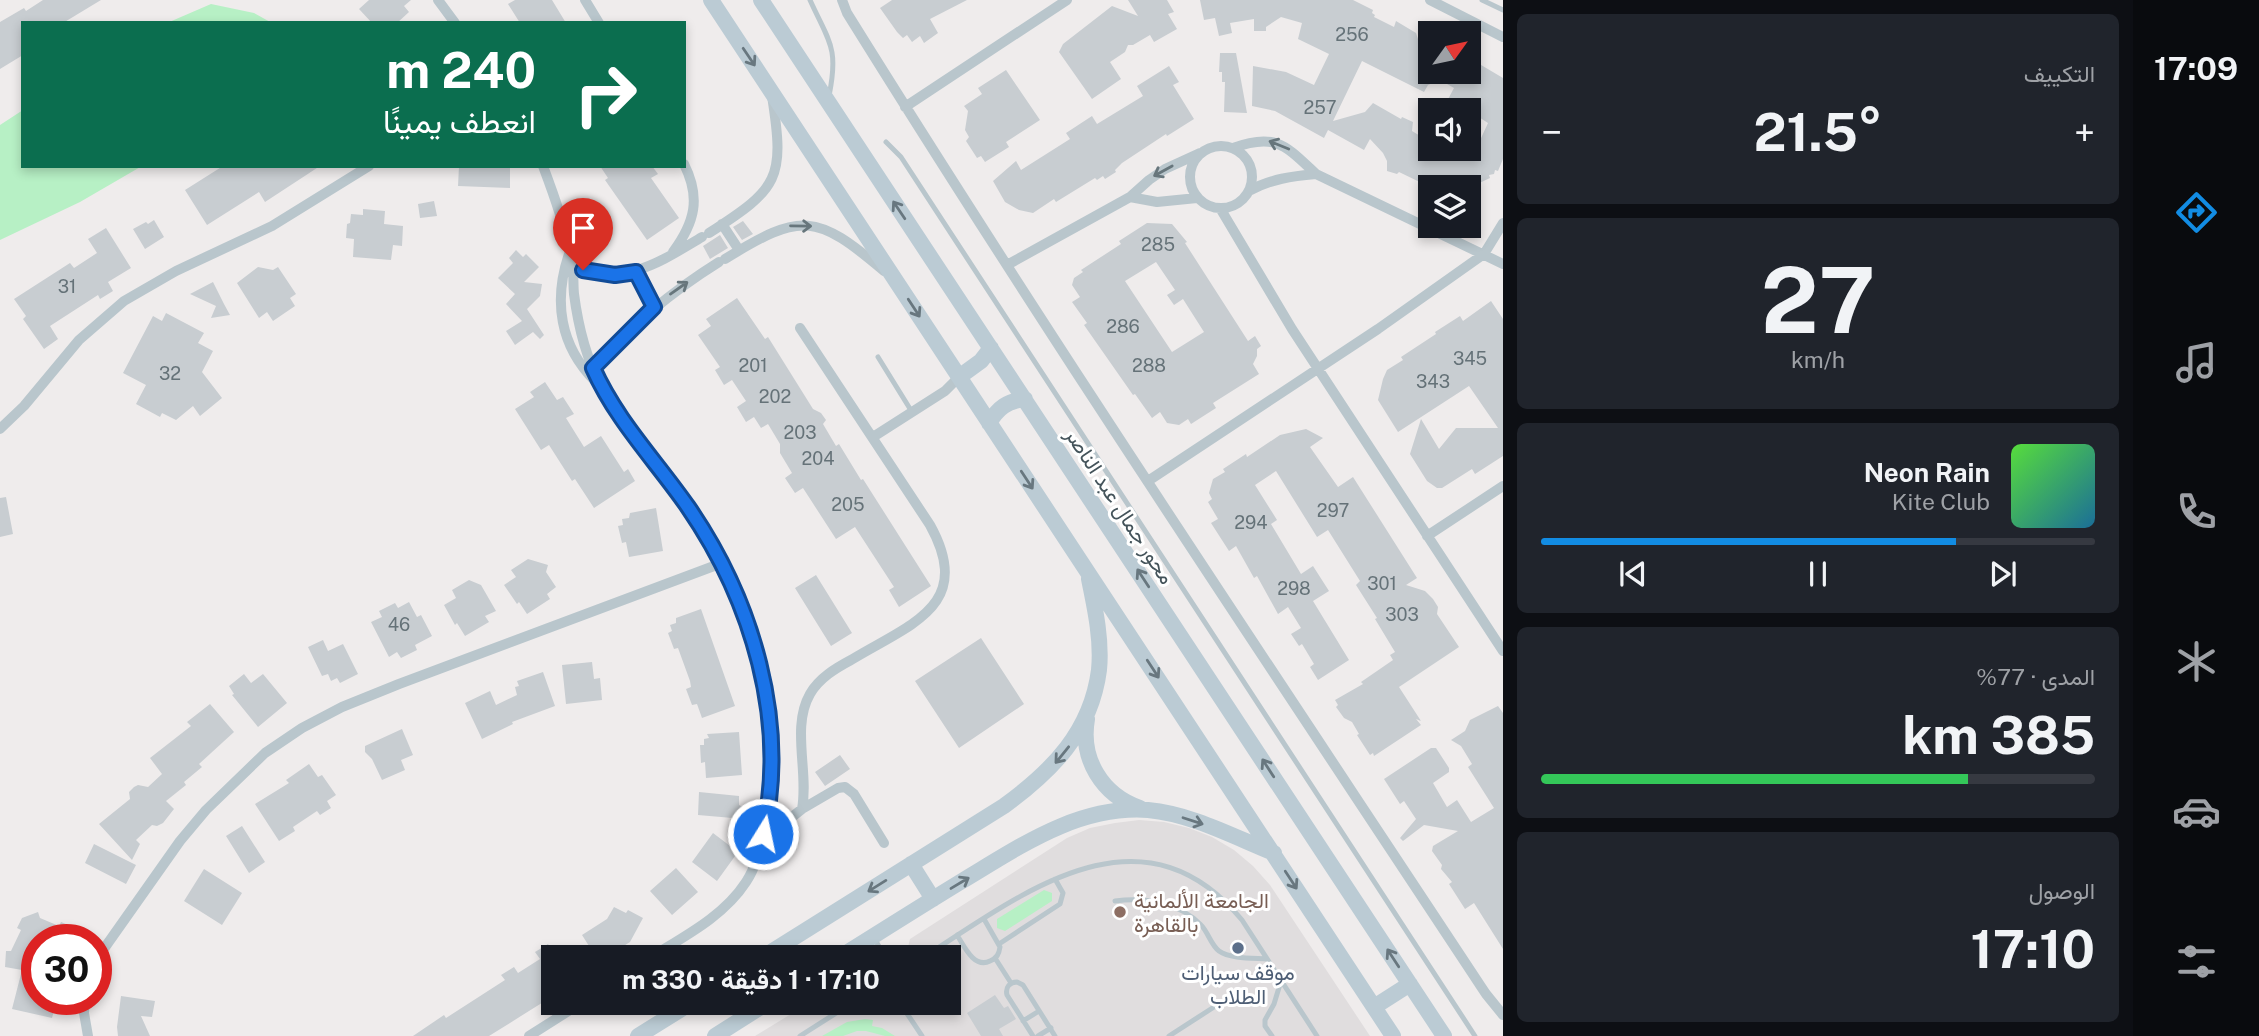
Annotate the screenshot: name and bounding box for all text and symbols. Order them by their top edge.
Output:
north arrow [1418,21,1480,84]
map controls [1418,21,1481,238]
house number: 256 [1335,24,1369,45]
text: 240 m [386,41,536,99]
one-way arrow [741,47,756,66]
icon: right [560,49,651,140]
text: 17:09 [2154,50,2238,87]
text: التكييف [2024,60,2095,87]
house number: 257 [1303,97,1337,118]
button: sound [1418,98,1481,161]
text: 21.5° [1753,102,1883,163]
text: انعطف يمينًا [383,103,536,140]
text: − [1541,110,1562,155]
text: + [2074,110,2095,155]
one-way arrow [1269,138,1290,151]
one-way arrow [1153,164,1173,178]
button: layers [1418,175,1481,238]
icon: directions [2172,188,2221,237]
pin [553,198,613,270]
one-way arrow [892,201,906,220]
icon: arrive [564,209,602,247]
one-way arrow [789,219,812,233]
house number: 285 [1141,234,1175,255]
text: 27 [1761,247,1875,353]
house number: 31 [58,276,76,297]
one-way arrow [669,281,688,296]
one-way arrow [907,298,921,318]
house number: 286 [1106,316,1140,337]
icon: music [2172,338,2221,387]
text: km/h [1791,346,1845,373]
house number: 345 [1453,348,1487,369]
house number: 201 [738,355,768,376]
house number: 288 [1132,355,1166,376]
house number: 32 [159,363,181,384]
house number: 343 [1416,371,1450,392]
house number: 202 [759,386,791,407]
house number: 203 [784,422,816,443]
street label: محور جمال عبد الناصر [1059,422,1180,589]
house number: 204 [801,448,835,469]
text: Neon Rain [1864,457,1990,488]
one-way arrow [1020,470,1034,489]
icon: phone [2172,487,2221,536]
text: Kite Club [1892,488,1990,515]
house number: 205 [831,494,865,515]
house number: 297 [1317,500,1349,521]
house number: 294 [1234,512,1268,533]
icon: previous [1614,555,1652,593]
icon: pause [1799,555,1837,593]
icon: next [1984,555,2022,593]
one-way arrow [1135,569,1150,588]
house number: 301 [1367,573,1397,594]
house number: 298 [1277,578,1311,599]
house number: 303 [1385,604,1419,625]
house number: 46 [388,614,410,635]
icon: climate [2172,637,2221,686]
one-way arrow [1146,659,1160,678]
text: المدى · 77% [1976,663,2095,690]
text: 385 km [1902,705,2095,766]
one-way arrow [1054,745,1070,763]
one-way arrow [1260,759,1274,779]
icon: car [2172,787,2221,836]
position arrow [726,797,800,871]
one-way arrow [1182,816,1204,828]
one-way arrow [1284,870,1298,889]
one-way arrow [950,875,970,889]
text: الوصول [2029,877,2095,904]
one-way arrow [868,879,888,893]
place label: الجامعة الألمانية بالقاهرة [1134,888,1269,938]
marker: الجامعة الألمانية بالقاهرة [1112,904,1128,920]
text: 17:10 [1970,919,2095,980]
speed limit sign: 30 [21,924,112,1015]
icon: filters [2172,937,2221,986]
marker: موقف سيارات الطلاب [1230,940,1246,956]
one-way arrow [1385,949,1399,969]
place label: موقف سيارات الطلاب [1181,960,1295,1009]
text: 17:10 · 1 دقيقة · 330 m [622,964,880,995]

